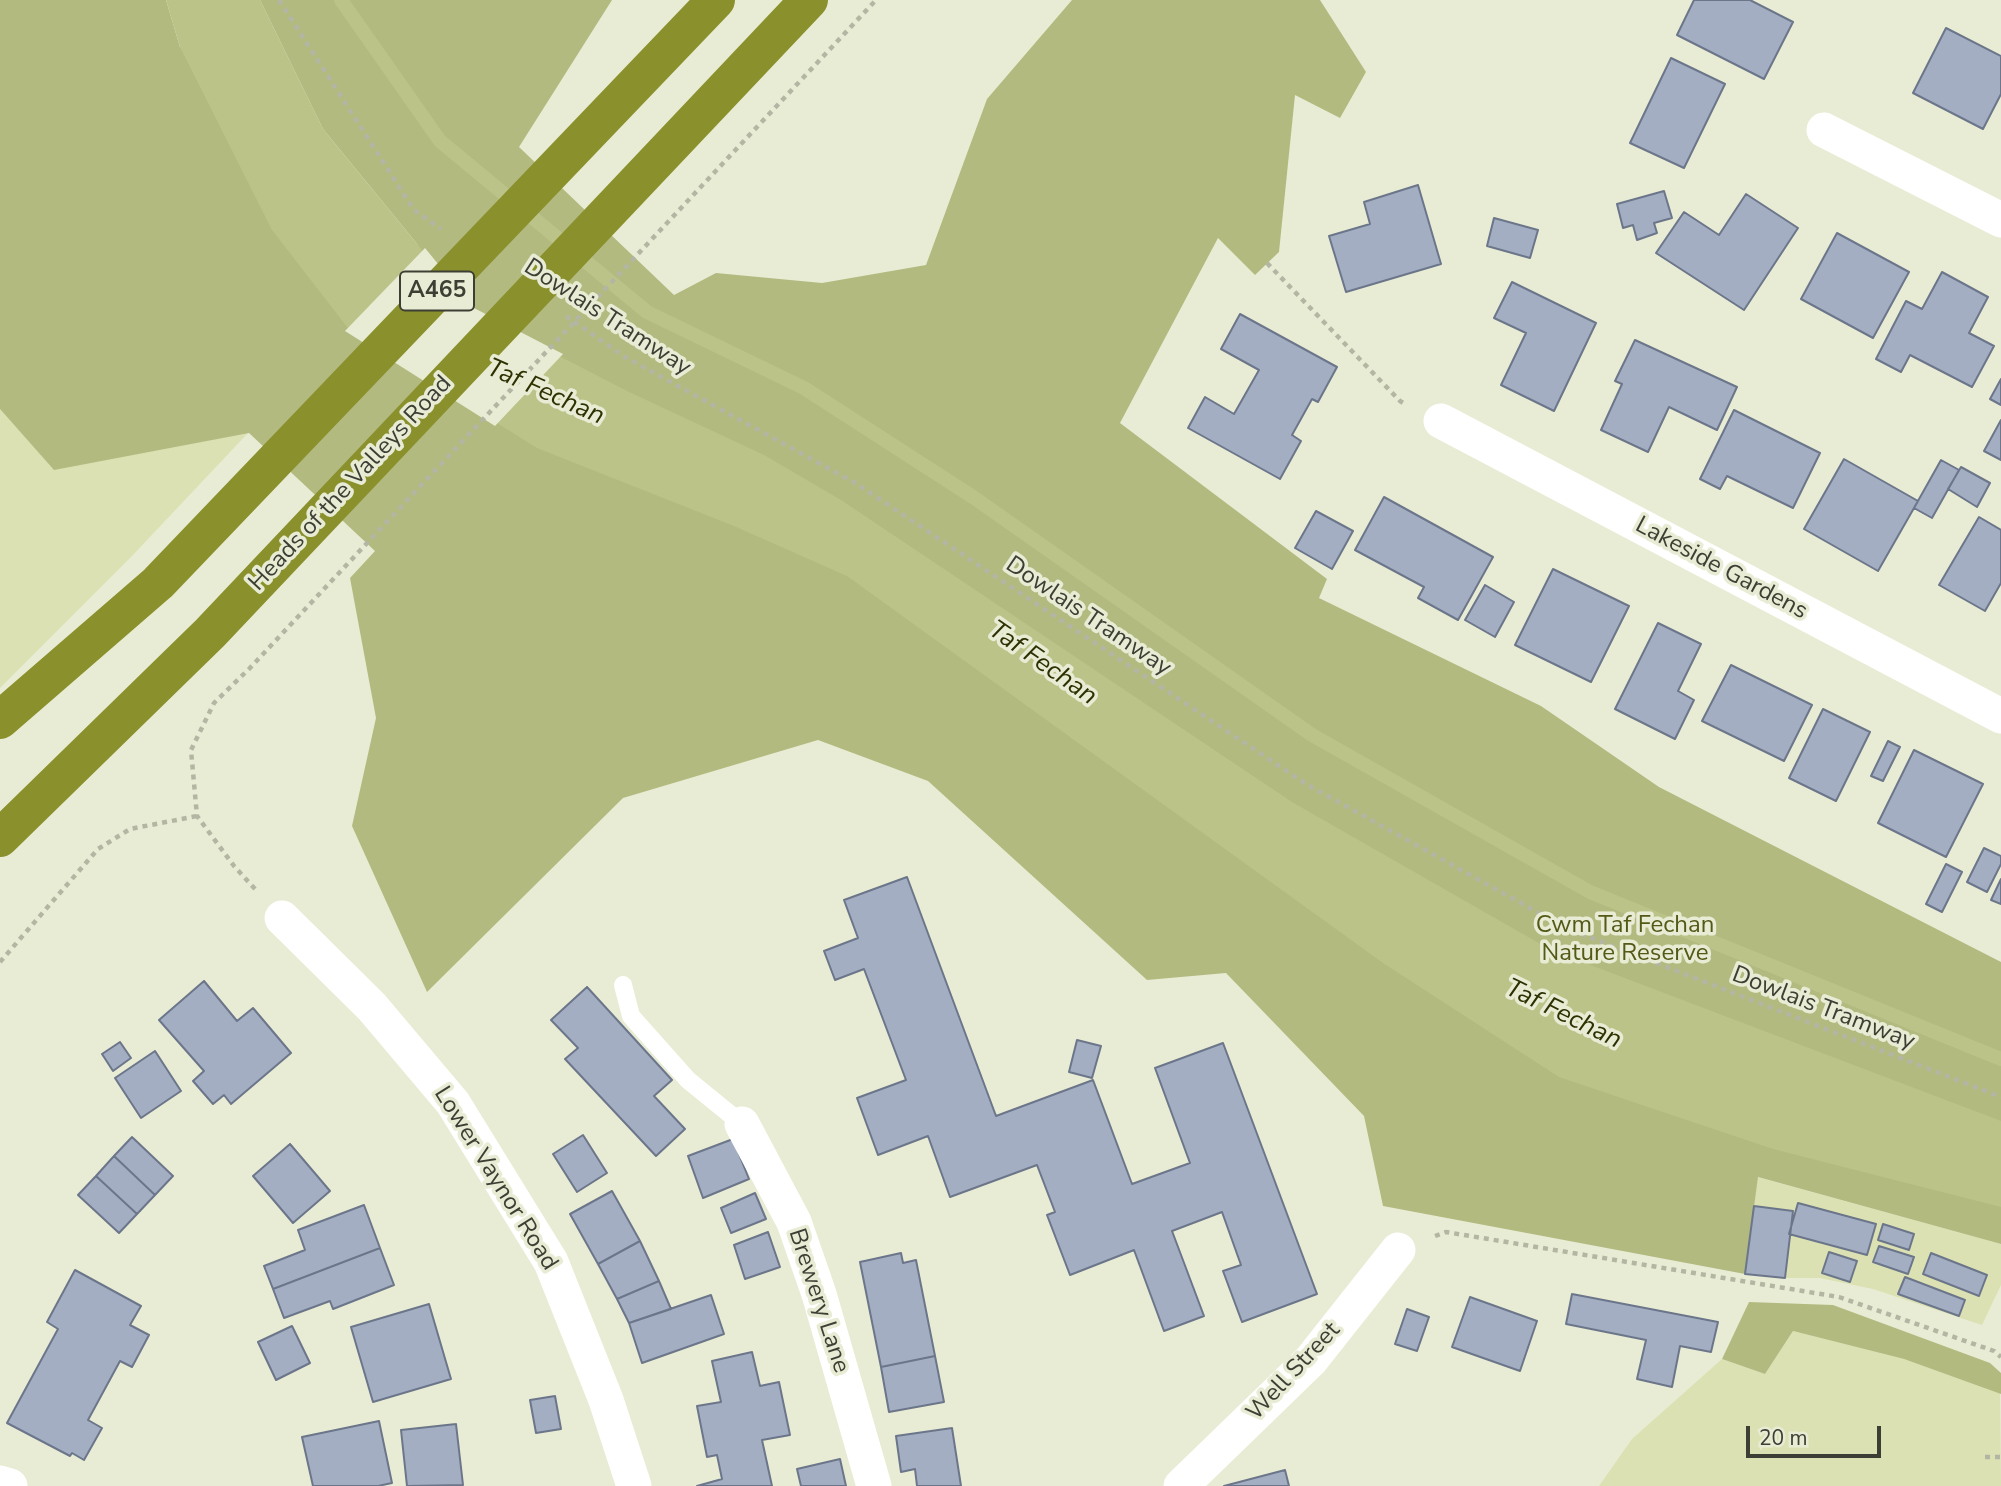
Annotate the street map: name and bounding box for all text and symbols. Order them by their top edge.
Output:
street label: Dowlais Tramway [518,253,696,383]
road number: A465 [400,272,474,310]
water label: Taf Fechan [481,353,609,433]
street label: Heads of the Valleys Road [244,370,458,598]
street label: Lakeside Gardens [1630,512,1812,626]
street label: Dowlais Tramway [1000,551,1176,683]
water label: Taf Fechan [982,615,1102,713]
park label: Cwm Taf Fechan Nature Reserve [1536,912,1714,968]
street label: Dowlais Tramway [1728,961,1918,1057]
water label: Taf Fechan [1500,973,1626,1057]
street label: Lower Vaynor Road [427,1082,563,1276]
street label: Brewery Lane [781,1225,855,1377]
street label: Well Street [1241,1317,1347,1427]
scale bar [1749,1412,1884,1456]
text: 20 m [1759,1424,1808,1452]

